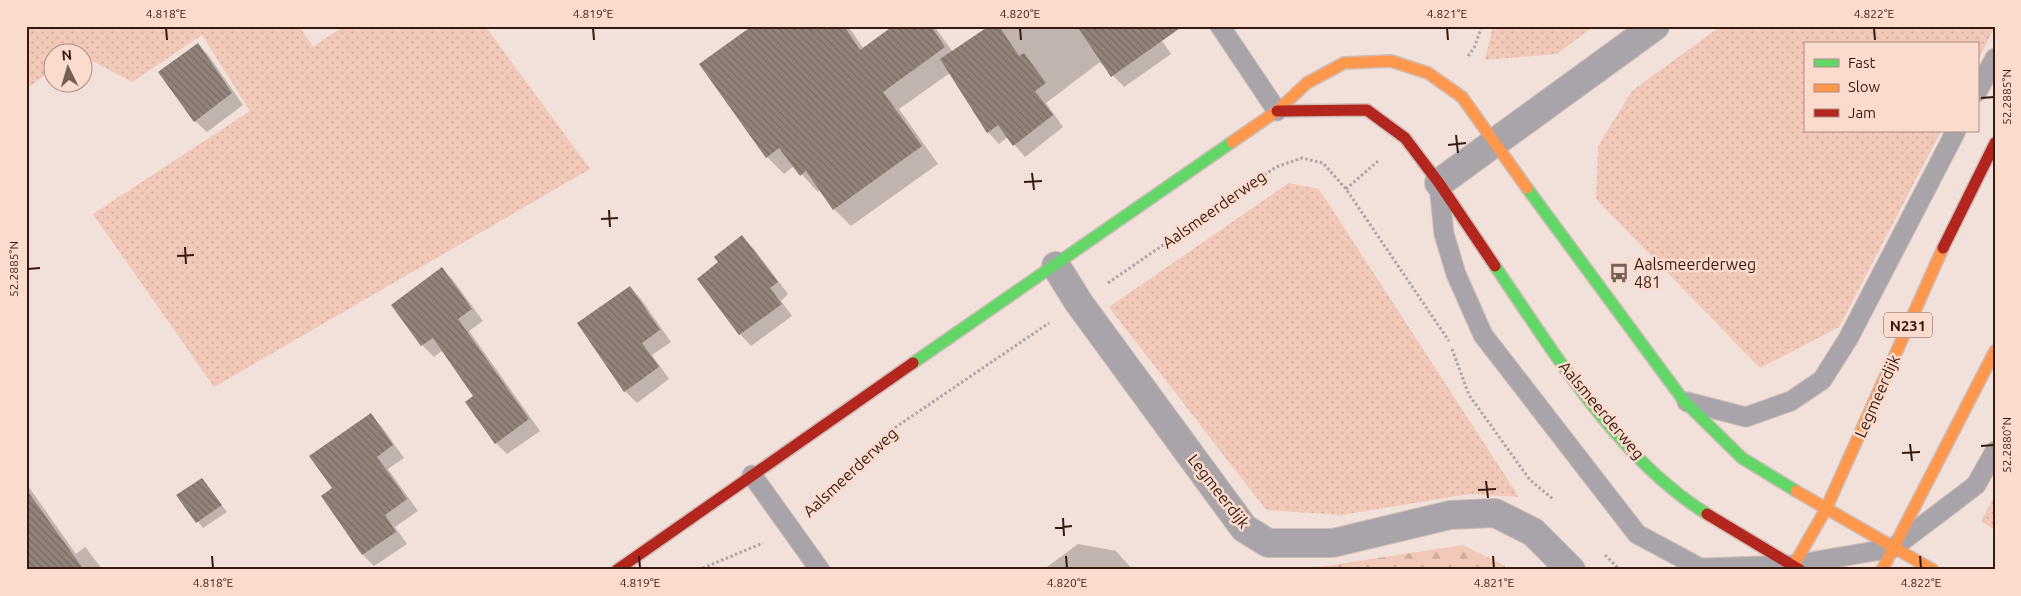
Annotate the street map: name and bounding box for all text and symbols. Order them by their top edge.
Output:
text: 4.818°E [146,7,187,20]
text: 4.819°E [573,7,614,20]
text: 4.820°E [1000,7,1041,20]
text: 4.821°E [1427,7,1468,20]
text: 4.822°E [1854,7,1895,20]
north arrow [42,42,92,92]
legend [1804,42,1978,132]
text: N [61,47,73,63]
text: Fast [1848,54,1876,71]
text: 52.2885°N [2000,69,2013,125]
text: Slow [1848,78,1881,95]
text: Jam [1848,104,1876,121]
street label: Aalsmeerderweg [1159,167,1269,251]
text: 52.2885°N [7,241,20,297]
place label: Aalsmeerderweg 481 [1634,255,1756,291]
bus stop icon: Aalsmeerderweg 481 [1608,262,1630,284]
road number: N231 [1884,312,1932,338]
street label: Legmeerdijk [1851,352,1903,440]
street label: Aalsmeerderweg [1556,357,1648,463]
text: 52.2880°N [2000,417,2013,473]
street label: Aalsmeerderweg [799,424,901,520]
street label: Legmeerdijk [1185,450,1253,532]
text: 4.818°E [193,576,234,589]
text: 4.819°E [620,576,661,589]
text: 4.820°E [1047,576,1088,589]
text: 4.821°E [1474,576,1515,589]
text: 4.822°E [1901,576,1942,589]

